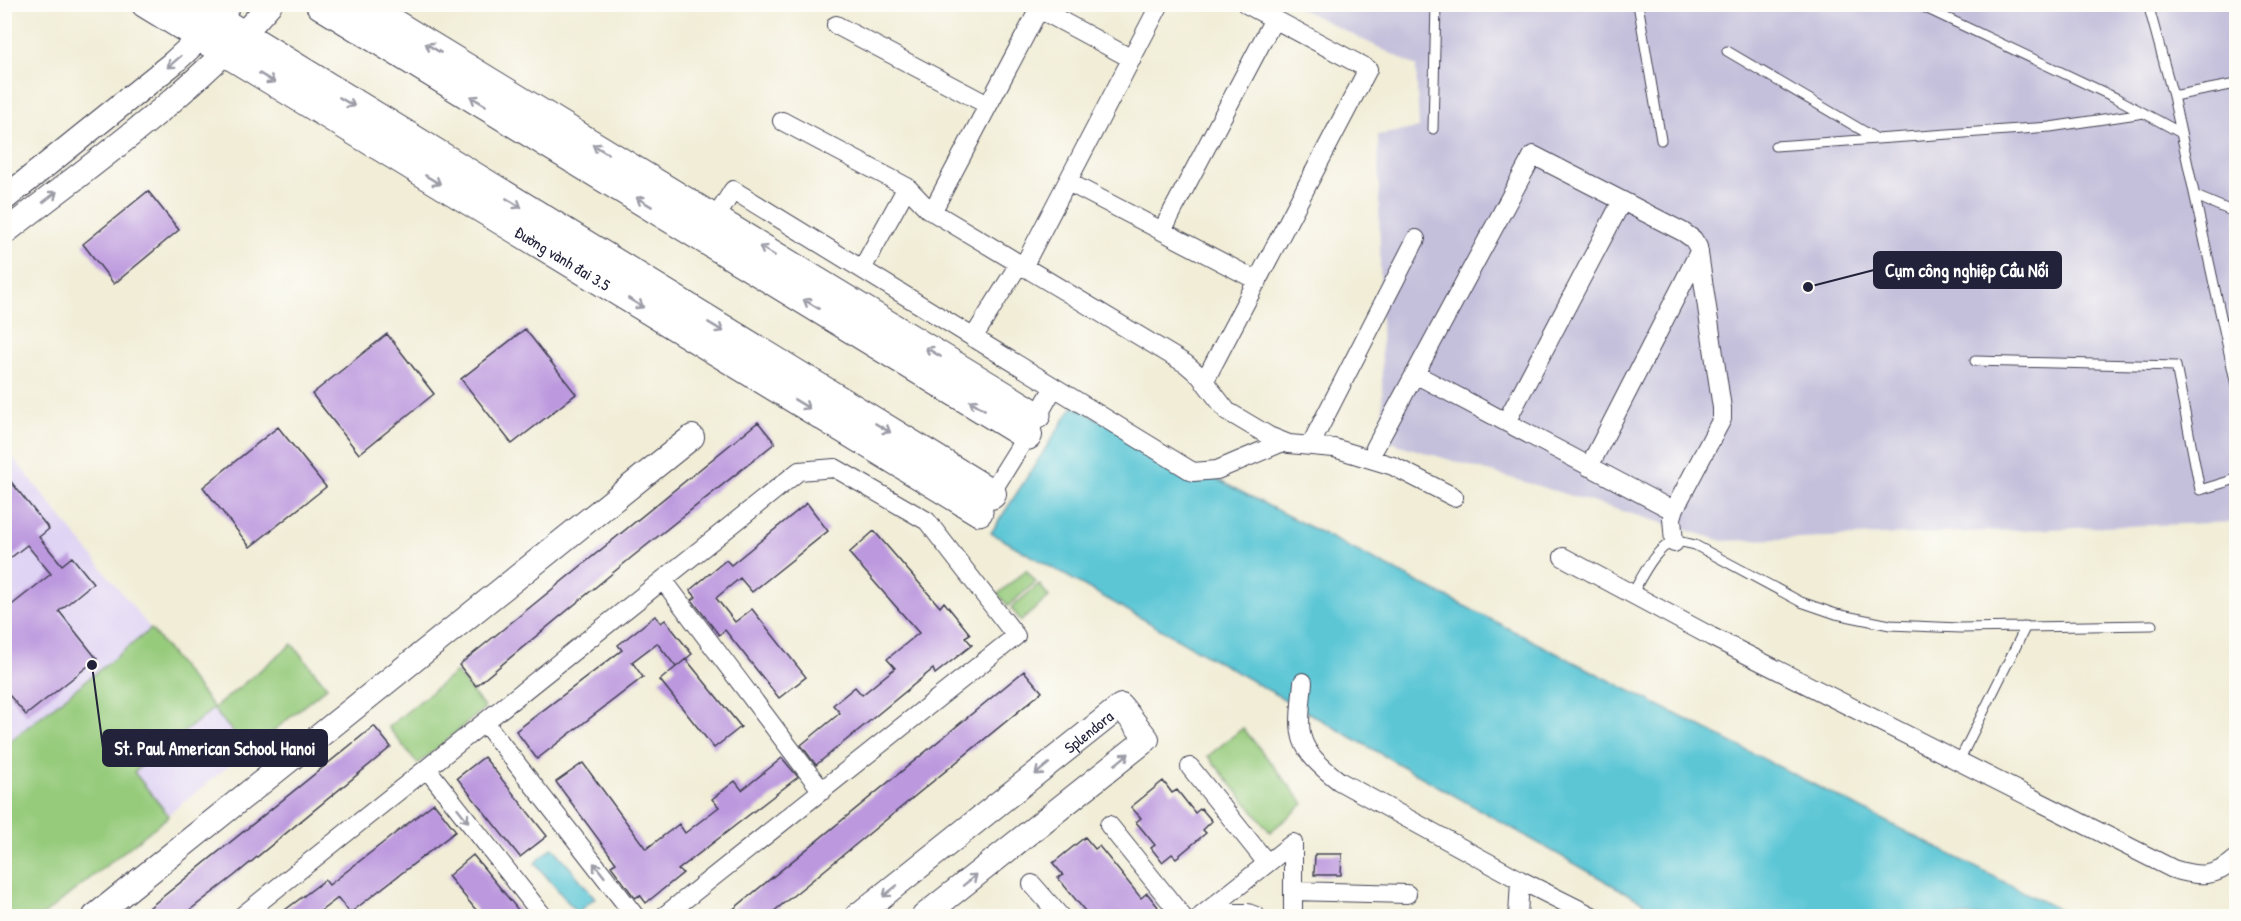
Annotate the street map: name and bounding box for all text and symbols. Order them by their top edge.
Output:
one-way arrow [425,41,442,54]
one-way arrow [167,55,182,69]
one-way arrow [258,73,275,85]
one-way arrow [470,94,487,106]
one-way arrow [338,96,355,108]
one-way arrow [592,143,609,155]
one-way arrow [424,174,441,186]
one-way arrow [42,191,58,204]
one-way arrow [636,196,653,208]
one-way arrow [505,198,522,210]
street label: Đường vành đai 3.5 [511,221,615,296]
one-way arrow [759,244,776,256]
callout: Cụm công nghiệp Cầu Nổi [1874,252,2061,288]
text: Cụm công nghiệp Cầu Nổi [1885,258,2049,284]
one-way arrow [627,297,644,309]
one-way arrow [803,297,820,309]
one-way arrow [707,321,724,333]
one-way arrow [925,345,942,357]
one-way arrow [793,399,810,411]
one-way arrow [969,399,986,411]
one-way arrow [874,422,891,434]
street label: Splendora [1059,705,1118,758]
callout: St. Paul American School Hanoi [103,730,327,766]
text: St. Paul American School Hanoi [115,736,315,761]
one-way arrow [1114,752,1130,765]
one-way arrow [1034,762,1050,775]
one-way arrow [457,807,470,823]
one-way arrow [593,863,606,879]
one-way arrow [962,874,978,887]
one-way arrow [882,884,898,897]

